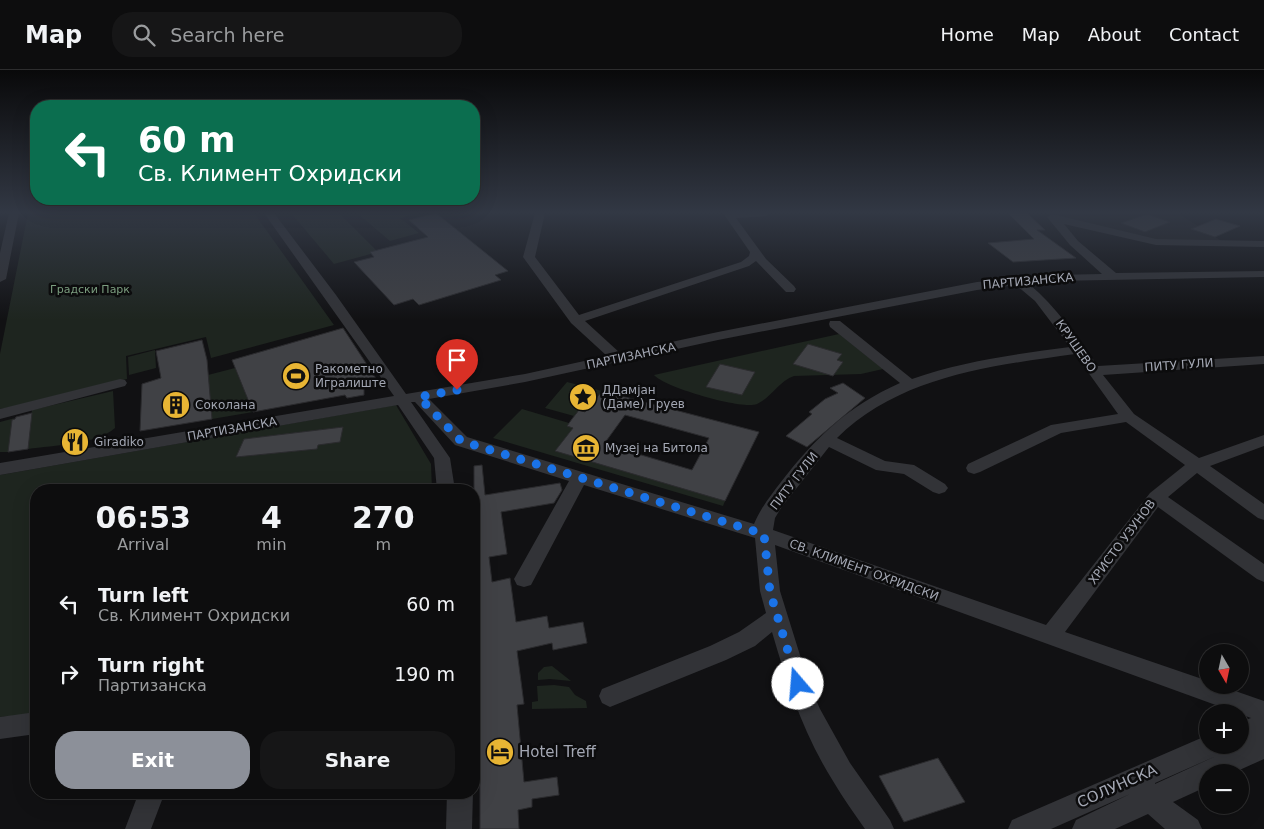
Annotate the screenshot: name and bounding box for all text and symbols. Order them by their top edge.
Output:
search box [112,12,462,57]
text: Map [25,21,82,49]
icon: search [130,21,158,49]
text: Search here [170,24,284,46]
text: Home [941,24,994,45]
text: Map [1022,24,1060,45]
text: About [1088,24,1141,45]
text: Contact [1169,24,1239,45]
icon: left [55,120,120,185]
text: 60 m [138,120,235,160]
text: Св. Климент Охридски [138,161,402,186]
street label: ПАРТИЗАНСКА [982,270,1075,292]
park label: Градски Парк [50,283,130,296]
street label: КРУШЕВО [1053,317,1099,375]
pin [436,339,478,390]
street label: ПАРТИЗАНСКА [585,340,678,372]
icon: arrive [443,346,471,374]
street label: ПИТУ ГУЛИ [1144,356,1214,374]
sports icon: Ракометно Игралиште [281,361,311,391]
place label: Ракометно Игралиште [315,362,386,390]
place icon: ДДамјан (Даме) Груев [568,382,598,412]
place label: ДДамјан (Даме) Груев [602,383,685,411]
building icon: Соколана [161,390,191,420]
place label: Соколана [195,398,256,412]
street label: ПАРТИЗАНСКА [186,414,279,444]
restaurant icon: Giradiko [60,427,90,457]
museum icon: Музеј на Битола [571,433,601,463]
place label: Giradiko [94,435,144,449]
place label: Музеј на Битола [605,441,708,455]
street label: ПИТУ ГУЛИ [767,449,821,513]
street label: ХРИСТО УЗУНОВ [1086,497,1158,587]
text: 06:53 [95,500,191,535]
text: 4 [261,500,282,535]
text: 270 [352,500,415,535]
text: Arrival [117,535,169,554]
text: min [256,535,287,554]
text: m [375,535,391,554]
street label: СВ. КЛИМЕНТ ОХРИДСКИ [787,536,941,604]
text: Turn left [98,584,189,606]
icon: left [55,590,83,618]
text: 60 m [406,593,455,615]
text: Св. Климент Охридски [98,606,290,625]
north arrow [1199,644,1249,694]
map controls [1199,644,1249,814]
text: Turn right [98,654,204,676]
position arrow [771,657,823,709]
icon: right [55,660,83,688]
text: 190 m [394,663,455,685]
text: Партизанска [98,676,207,695]
button: + [1199,704,1249,754]
button: Exit [55,731,250,789]
button: Share [260,731,455,789]
hotel icon: Hotel Treff [485,737,515,767]
place label: Hotel Treff [519,743,597,761]
street label: СОЛУНСКА [1074,760,1160,812]
button: − [1199,764,1249,814]

